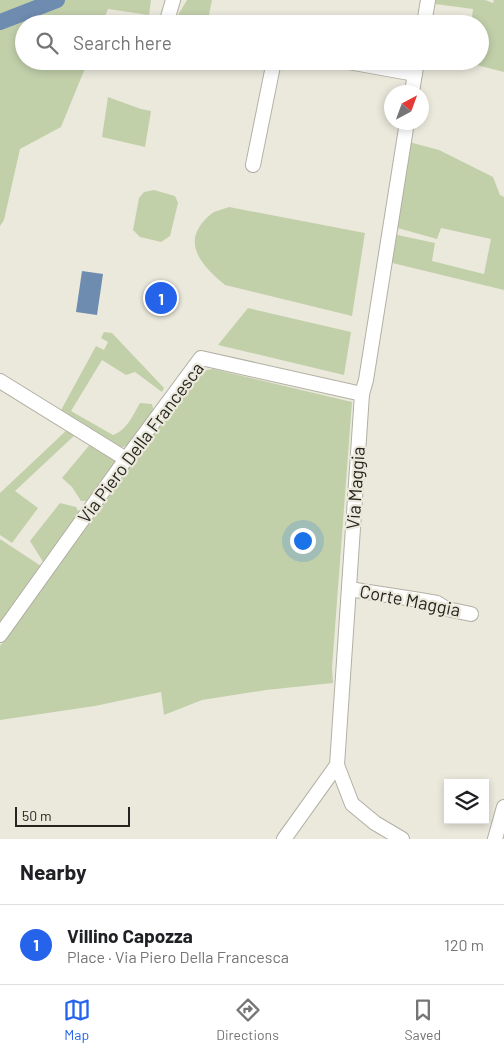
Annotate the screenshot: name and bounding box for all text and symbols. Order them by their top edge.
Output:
search box [15,15,489,70]
icon: search [33,29,61,57]
text: Search here [73,31,172,54]
north arrow [384,85,429,130]
pin: 1 [145,279,177,317]
street label: Via Piero Della Francesca [73,358,208,527]
street label: Via Maggia [341,446,369,530]
your location [290,528,316,554]
street label: Corte Maggia [358,579,462,621]
map controls [444,779,489,824]
button: layers [444,779,489,824]
scale bar [15,804,130,827]
text: 50 m [22,807,51,824]
text: Nearby [20,859,86,884]
text: Villino Capozza [67,924,193,947]
text: 1 [33,935,39,954]
text: 120 m [444,935,484,954]
text: Place · Via Piero Della Francesca [67,947,289,966]
tab: Map [63,996,91,1043]
tab: Directions [216,996,279,1043]
tab: Saved [404,996,441,1043]

